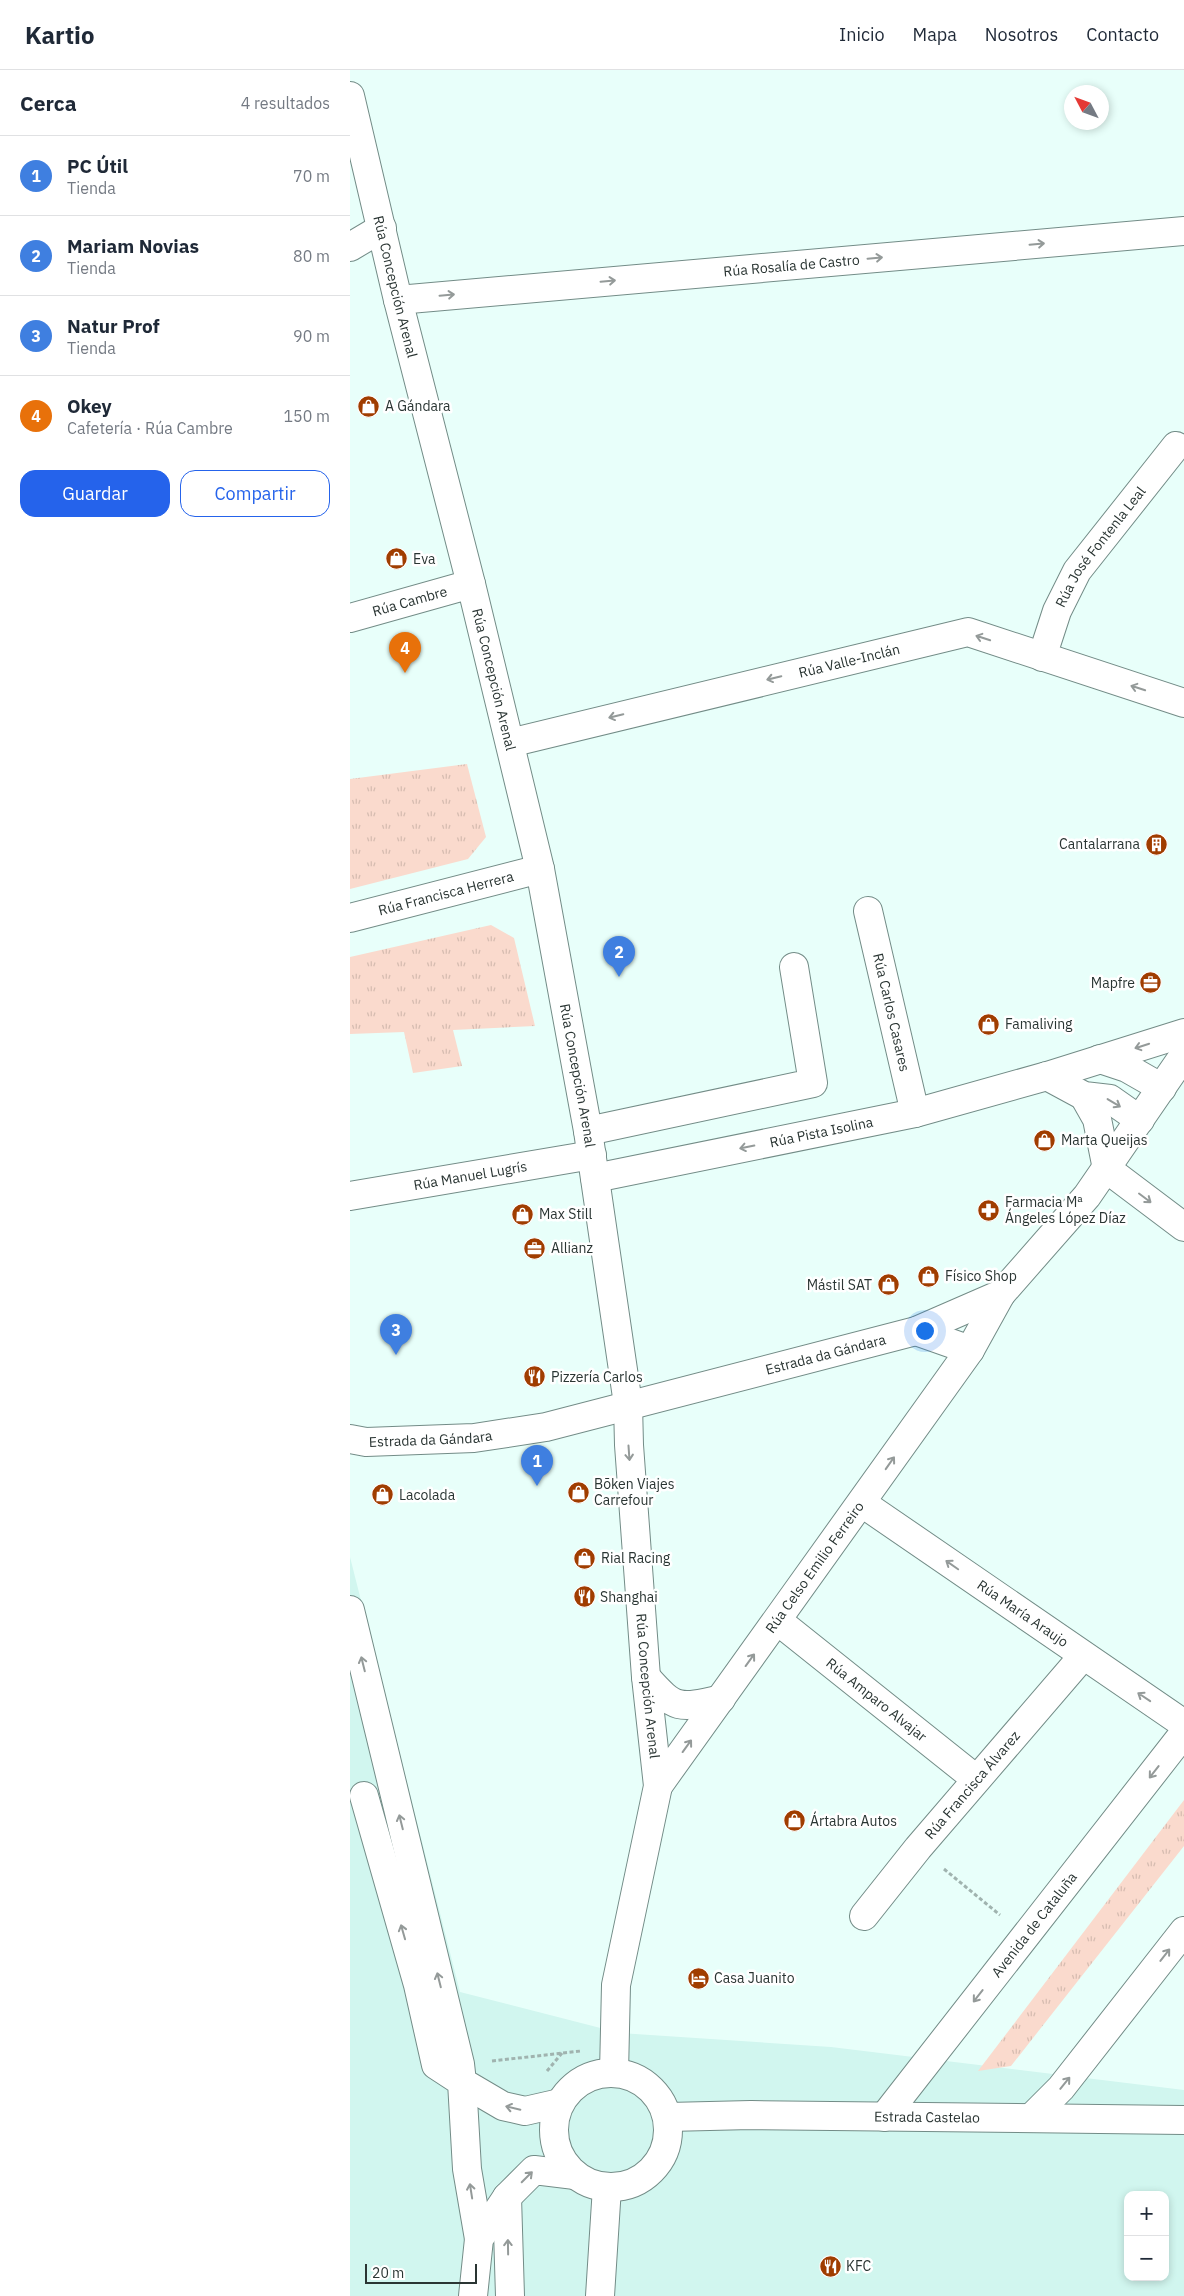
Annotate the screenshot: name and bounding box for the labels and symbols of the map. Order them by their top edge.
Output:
north arrow [1064,85,1109,130]
street label: Rúa Concepción Arenal [369,214,422,360]
one-way arrow [1028,239,1044,248]
street label: Rúa Rosalía de Castro [723,251,860,280]
one-way arrow [867,253,883,263]
one-way arrow [600,276,616,286]
one-way arrow [438,291,454,300]
shop icon: A Gándara [357,394,381,418]
place label: A Gándara [385,397,451,415]
street label: Rúa José Fontenla Leal [1051,483,1150,610]
shop icon: Eva [385,547,409,571]
place label: Eva [413,550,436,568]
street label: Rúa Cambre [370,582,450,620]
street label: Rúa Concepción Arenal [468,607,520,753]
pin: 4 [389,632,421,673]
one-way arrow [975,632,991,642]
street label: Rúa Valle-Inclán [797,640,902,682]
one-way arrow [767,674,783,683]
one-way arrow [1130,682,1146,692]
one-way arrow [609,712,625,721]
building icon: Cantalarrana [1144,832,1168,856]
place label: Cantalarrana [1059,835,1141,853]
street label: Rúa Francisca Herrera [376,867,516,919]
pin: 2 [603,936,635,977]
street label: Rúa Carlos Casares [869,951,914,1073]
office icon: Mapfre [1139,971,1163,995]
place label: Mapfre [1091,974,1135,992]
street label: Rúa Concepción Arenal [556,1002,599,1149]
shop icon: Famaliving [977,1012,1001,1036]
place label: Famaliving [1005,1015,1073,1033]
one-way arrow [1134,1041,1150,1051]
one-way arrow [1107,1097,1121,1108]
street label: Rúa Pista Isolina [768,1113,875,1151]
shop icon: Marta Queijas [1033,1128,1057,1152]
place label: Marta Queijas [1061,1131,1148,1149]
one-way arrow [739,1143,755,1153]
street label: Rúa Manuel Lugrís [412,1157,529,1194]
place label: Farmacia Mª Ángeles López Díaz [1005,1193,1126,1227]
one-way arrow [1138,1193,1151,1204]
pharmacy icon: Farmacia Mª Ángeles López Díaz [977,1198,1001,1222]
shop icon: Max Still [511,1202,535,1226]
place label: Max Still [539,1205,593,1223]
office icon: Allianz [523,1236,547,1260]
place label: Allianz [551,1239,593,1257]
shop icon: Físico Shop [917,1264,941,1288]
place label: Físico Shop [945,1267,1017,1285]
shop icon: Mástil SAT [876,1273,900,1297]
place label: Mástil SAT [807,1276,872,1294]
pin: 3 [380,1314,412,1355]
your location [912,1318,938,1344]
street label: Estrada da Gándara [763,1330,888,1379]
restaurant icon: Pizzería Carlos [523,1365,547,1389]
place label: Pizzería Carlos [551,1368,643,1386]
street label: Estrada da Gándara [369,1426,494,1451]
pin: 1 [521,1445,553,1486]
one-way arrow [625,1445,634,1461]
one-way arrow [885,1456,895,1470]
place label: Bōken Viajes Carrefour [594,1475,675,1509]
shop icon: Bōken Viajes Carrefour [566,1480,590,1504]
shop icon: Lacolada [371,1483,395,1507]
place label: Lacolada [399,1486,456,1504]
street label: Rúa Celso Emilio Ferreiro [761,1498,868,1637]
shop icon: Rial Racing [573,1546,597,1570]
place label: Rial Racing [601,1549,671,1567]
one-way arrow [945,1560,959,1570]
street label: Rúa María Araujo [974,1576,1072,1651]
restaurant icon: Shanghai [572,1585,596,1609]
place label: Shanghai [600,1588,658,1606]
street label: Rúa Concepción Arenal [632,1613,664,1760]
one-way arrow [745,1653,755,1667]
street label: Rúa Amparo Alvajar [822,1654,930,1745]
one-way arrow [358,1657,367,1673]
one-way arrow [1137,1692,1151,1702]
street label: Rúa Francisca Álvarez [921,1727,1024,1843]
one-way arrow [682,1739,692,1753]
one-way arrow [1149,1765,1160,1778]
shop icon: Ártabra Autos [782,1809,806,1833]
place label: Ártabra Autos [810,1811,897,1830]
one-way arrow [396,1814,405,1830]
street label: Avenida de Cataluña [988,1868,1081,1981]
one-way arrow [397,1925,407,1941]
one-way arrow [1160,1948,1170,1962]
hotel icon: Casa Juanito [686,1966,710,1990]
place label: Casa Juanito [714,1969,795,1987]
one-way arrow [434,1972,443,1988]
one-way arrow [973,1989,984,2002]
one-way arrow [1059,2077,1070,2090]
one-way arrow [505,2103,521,2112]
street label: Estrada Castelao [874,2107,980,2127]
one-way arrow [521,2170,533,2183]
one-way arrow [466,2184,476,2200]
one-way arrow [504,2240,513,2256]
restaurant icon: KFC [818,2254,842,2278]
place label: KFC [846,2257,871,2275]
scale bar [365,2261,478,2284]

